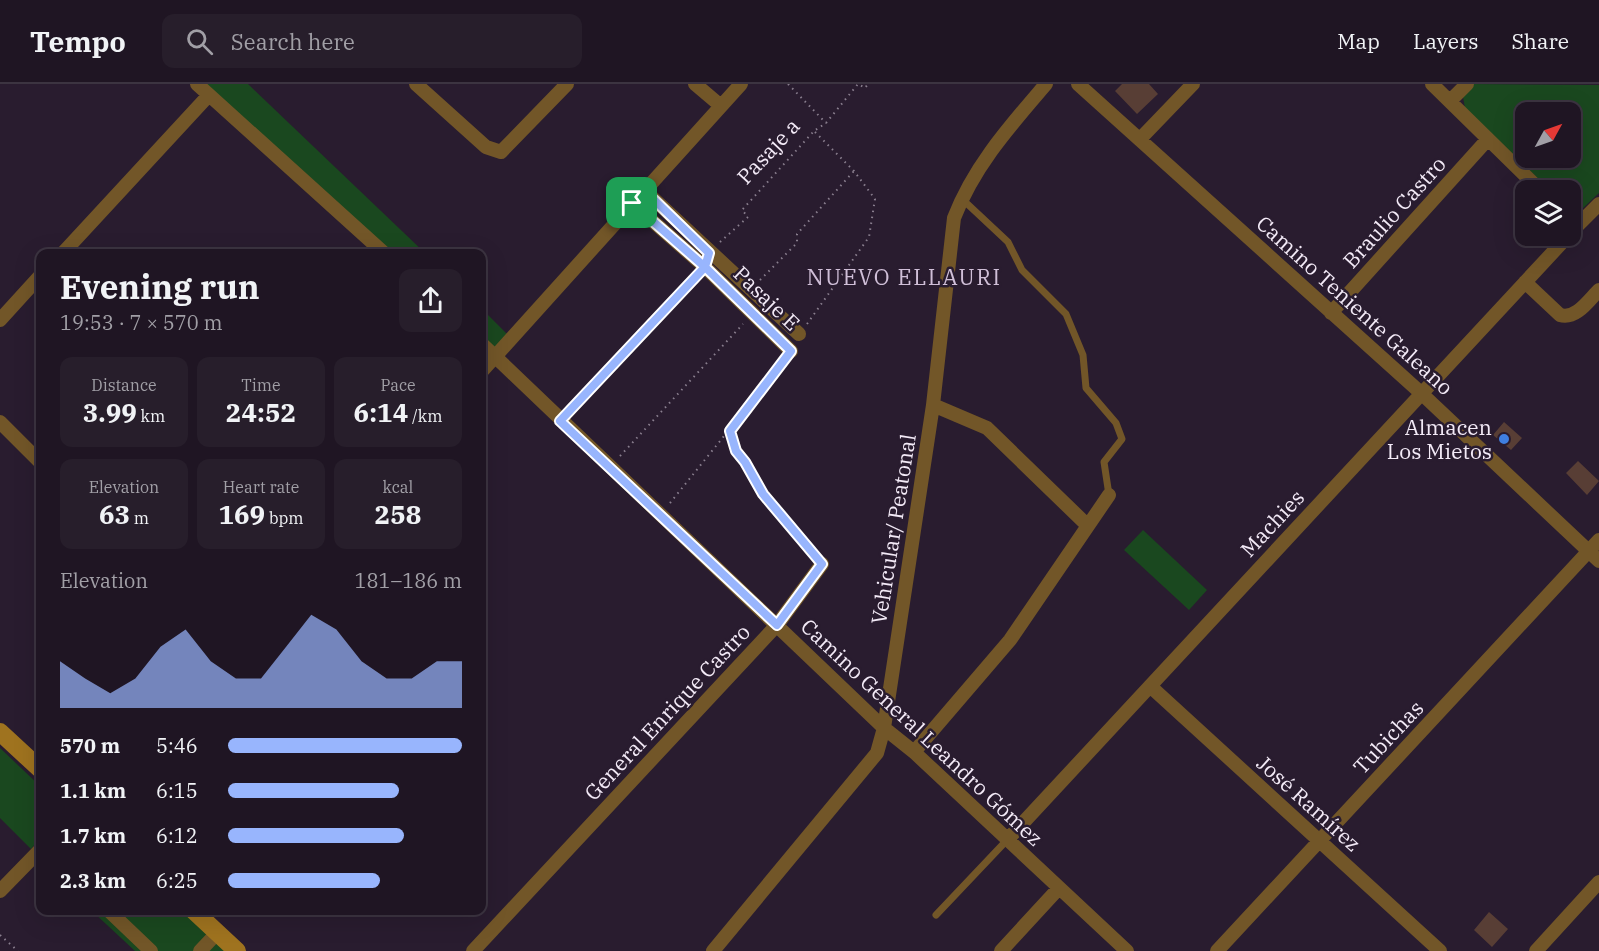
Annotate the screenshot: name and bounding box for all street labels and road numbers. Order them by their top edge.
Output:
street label: Pasaje a [730,112,806,190]
street label: Braulio Castro [1336,150,1452,274]
street label: Camino Teniente Galeano [1251,209,1459,401]
street label: Pasaje E [728,259,806,337]
street label: Vehicular/ Peatonal [864,432,922,626]
street label: Machies [1234,484,1310,562]
street label: Camino General Leandro Gómez [795,612,1049,852]
street label: General Enrique Castro [578,618,756,806]
street label: Tubichas [1347,694,1429,780]
street label: José Ramírez [1251,749,1367,857]

